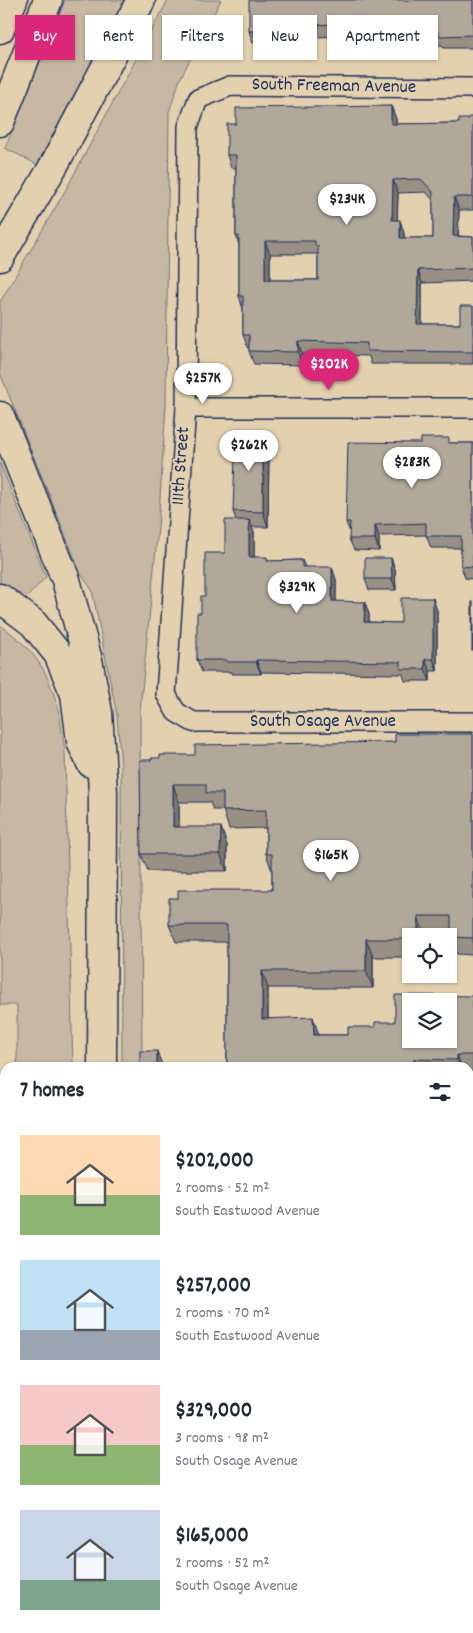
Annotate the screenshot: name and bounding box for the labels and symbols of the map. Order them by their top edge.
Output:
street label: South Freeman Avenue [252,72,416,102]
pin: $234K [312,184,382,226]
pin: $202K [294,348,364,391]
pin: $257K [168,362,238,405]
street label: 111th Street [166,426,198,506]
pin: $262K [214,430,284,472]
pin: $283K [377,446,447,489]
pin: $329K [262,572,332,614]
street label: South Osage Avenue [250,709,396,736]
pin: $165K [296,840,366,882]

